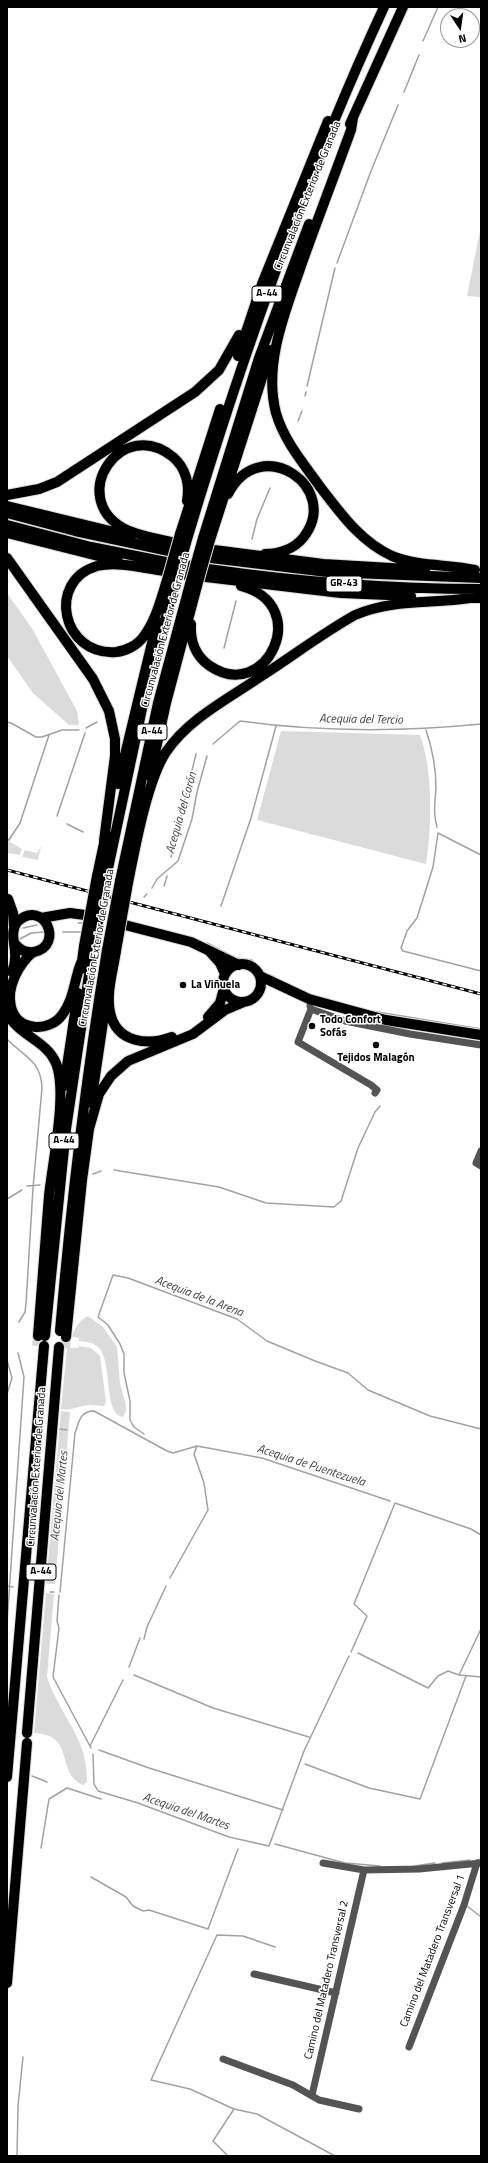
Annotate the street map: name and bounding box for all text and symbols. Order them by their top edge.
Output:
north arrow [440,8,480,48]
text: N [457,30,468,47]
street label: Circunvalación Exterior de Granada [272,119,344,273]
road number: A-44 [252,286,282,302]
street label: Circunvalación Exterior de Granada [139,551,193,709]
road number: GR-43 [326,576,362,592]
water label: Acequia del Tercio [319,712,403,728]
road number: A-44 [137,724,167,740]
water label: Acequia del Corón [163,771,201,855]
street label: Circunvalación Exterior de Granada [77,868,117,1028]
place label: La Viñuela [191,978,240,992]
marker: La Viñuela [178,980,188,990]
place label: Todo Confort Sofás [320,1013,381,1039]
marker: Todo Confort Sofás [307,1021,317,1031]
marker: Tejidos Malagón [371,1040,381,1050]
place label: Tejidos Malagón [337,1051,415,1065]
road number: A-44 [49,1133,79,1149]
water label: Acequia de la Arena [153,1274,245,1320]
street label: Circunvalación Exterior de Granada [25,1387,49,1547]
water label: Acequia de Puentezuela [255,1442,367,1490]
water label: Acequia del Martes [48,1450,72,1542]
road number: A-44 [26,1564,56,1580]
water label: Acequia del Martes [141,1790,231,1834]
street label: Camino del Matadero Transversal 1 [398,1873,468,2029]
street label: Camino del Matadero Transversal 2 [302,1899,352,2061]

